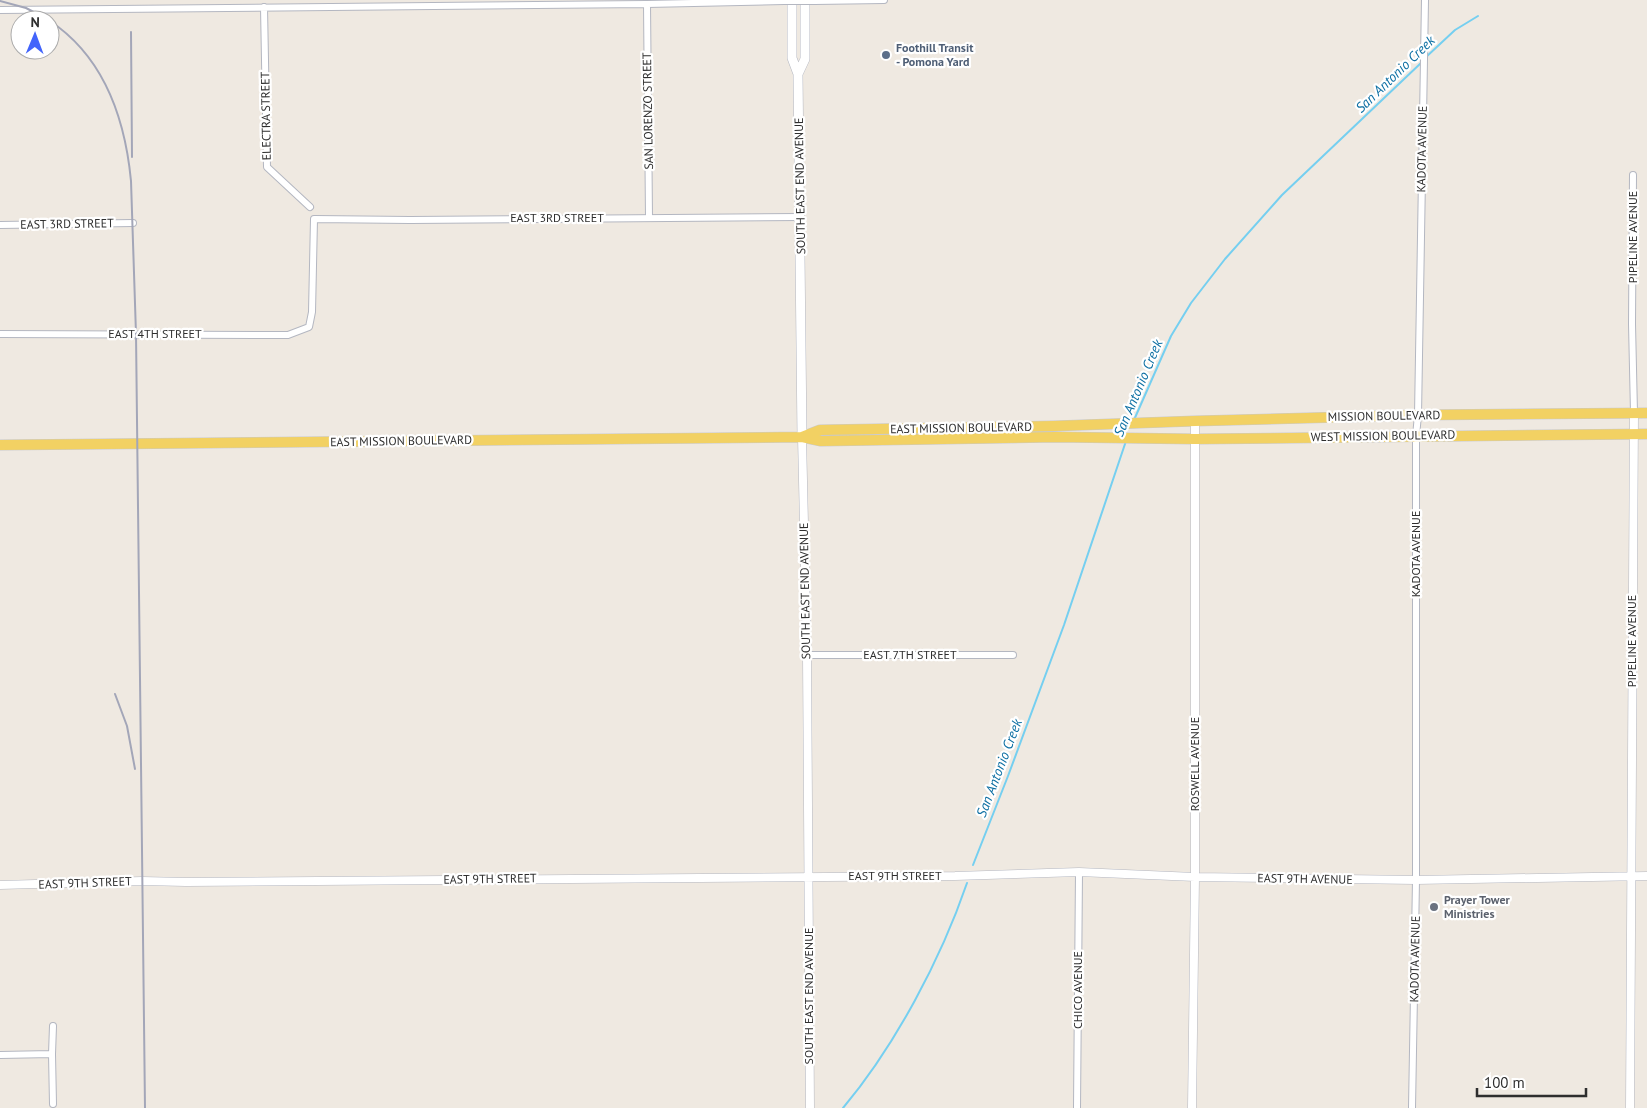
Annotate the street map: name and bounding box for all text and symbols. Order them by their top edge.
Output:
north arrow [10,10,60,60]
text: N [30,13,40,31]
water label: San Antonio Creek [1351,31,1439,116]
place label: Foothill Transit - Pomona Yard [896,40,974,69]
marker: Foothill Transit - Pomona Yard [880,49,892,61]
street label: SAN LORENZO STREET [639,52,656,170]
street label: ELECTRA STREET [257,71,274,160]
street label: KADOTA AVENUE [1413,105,1430,192]
street label: SOUTH EAST END AVENUE [791,117,808,255]
street label: PIPELINE AVENUE [1625,191,1640,283]
street label: EAST 3RD STREET [510,210,604,225]
street label: EAST 3RD STREET [20,215,114,232]
street label: EAST 4TH STREET [108,326,202,341]
water label: San Antonio Creek [1109,336,1167,439]
street label: MISSION BOULEVARD [1328,407,1441,424]
street label: EAST MISSION BOULEVARD [890,419,1032,436]
street label: WEST MISSION BOULEVARD [1310,427,1456,444]
street label: EAST MISSION BOULEVARD [330,432,472,449]
street label: KADOTA AVENUE [1408,511,1423,597]
street label: SOUTH EAST END AVENUE [796,522,813,660]
street label: PIPELINE AVENUE [1624,595,1639,687]
street label: EAST 7TH STREET [863,647,957,662]
water label: San Antonio Creek [972,716,1026,820]
street label: ROSWELL AVENUE [1187,717,1202,811]
street label: EAST 9TH STREET [848,868,942,883]
street label: EAST 9TH STREET [443,870,537,887]
street label: EAST 9TH AVENUE [1257,870,1353,887]
street label: EAST 9TH STREET [38,873,132,892]
place label: Prayer Tower Ministries [1444,892,1511,921]
marker: Prayer Tower Ministries [1428,901,1440,913]
street label: KADOTA AVENUE [1406,915,1423,1002]
street label: SOUTH EAST END AVENUE [801,928,816,1064]
street label: CHICO AVENUE [1070,951,1085,1029]
scale bar [1477,1066,1586,1098]
text: 100 m [1484,1073,1525,1092]

